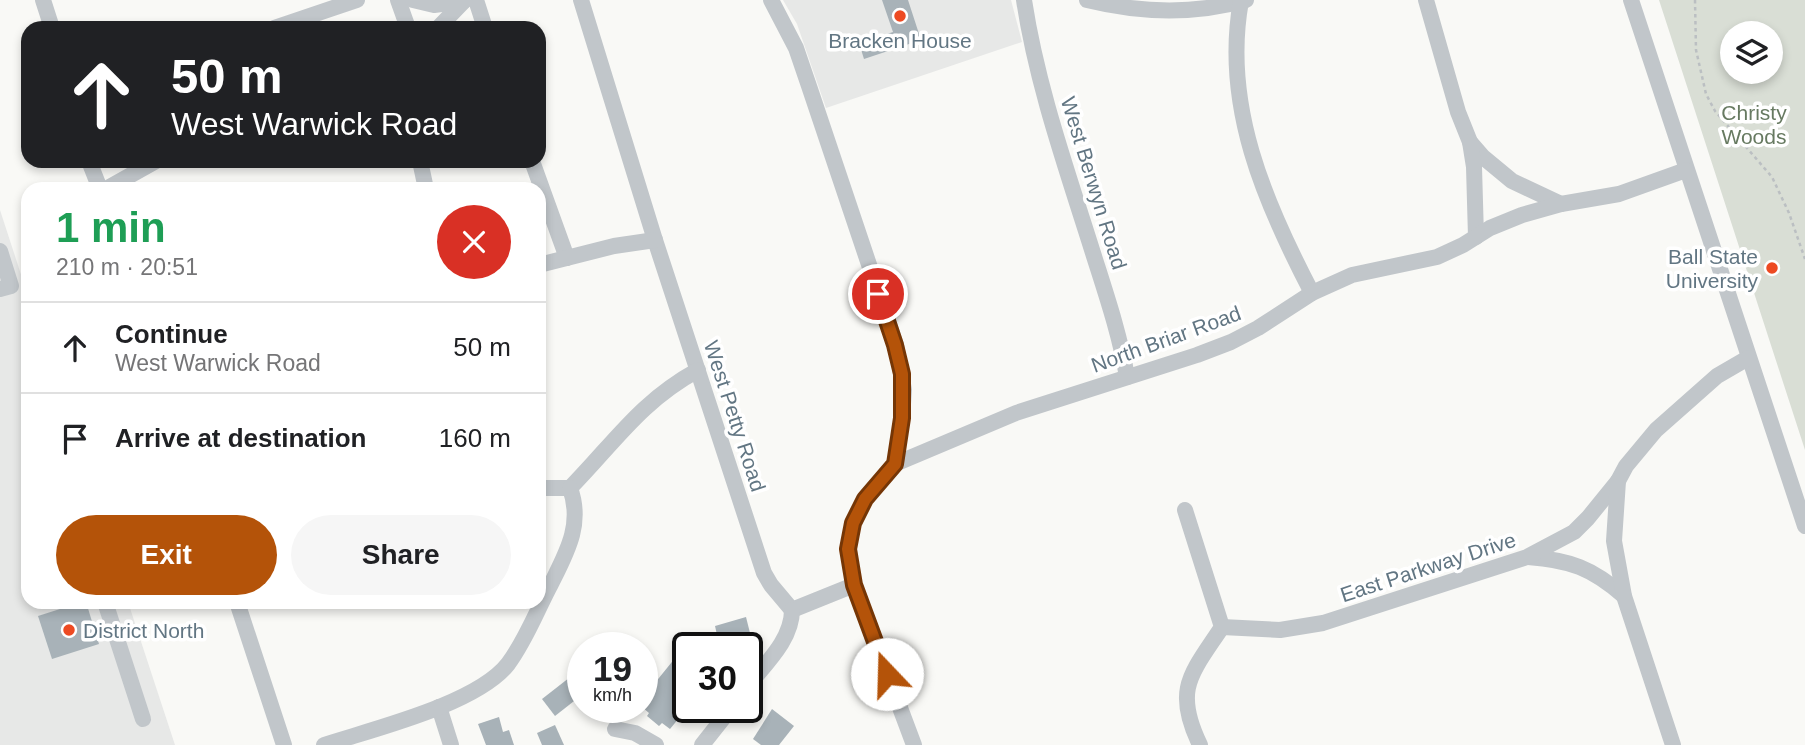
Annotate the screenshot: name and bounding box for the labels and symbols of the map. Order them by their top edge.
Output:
marker: Bracken House [892,8,908,24]
place label: Bracken House [828,29,972,52]
street label: West Berwyn Road [1057,94,1131,272]
park label: Christy Woods [1721,101,1787,148]
place label: Ball State University [1666,245,1758,292]
marker: Ball State University [1764,260,1780,276]
pin [848,264,908,324]
street label: North Briar Road [1088,301,1244,377]
street label: West Petty Road [700,338,770,494]
street label: East Parkway Drive [1337,528,1519,606]
place label: District North [83,619,204,642]
marker: District North [61,622,77,638]
speed limit sign: 30 [672,632,763,723]
position arrow [850,637,924,711]

